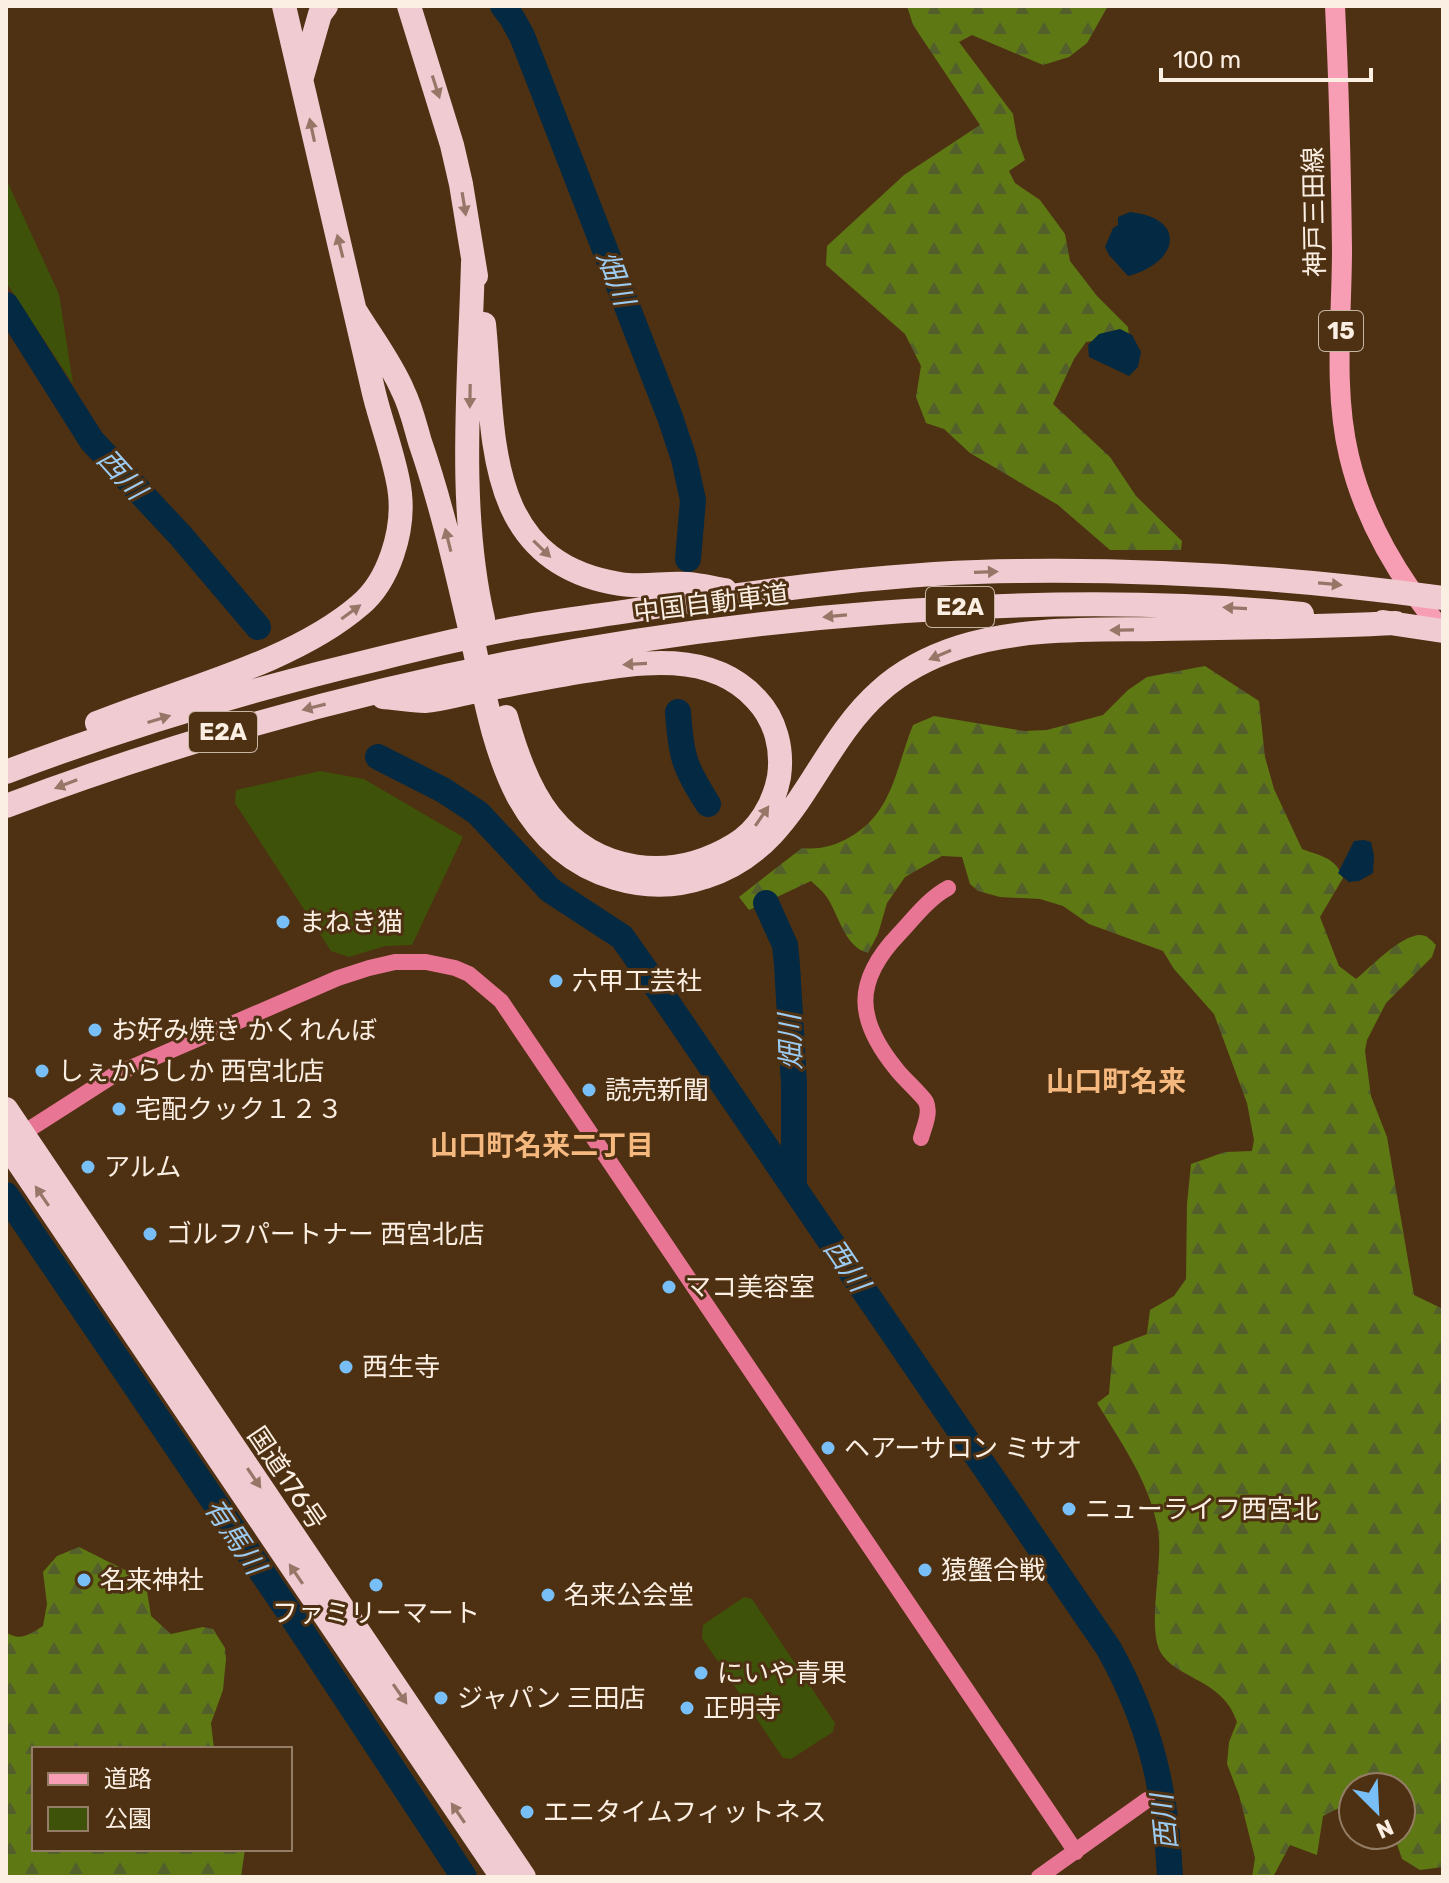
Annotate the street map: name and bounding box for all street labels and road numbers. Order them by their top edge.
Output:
street label: 神戸三田線 [1298,147,1331,277]
road number: 15 [1319,311,1363,351]
street label: 中国自動車道 [632,579,790,628]
road number: E2A [926,587,994,627]
road number: E2A [189,712,257,752]
street label: 国道176号 [241,1421,332,1536]

